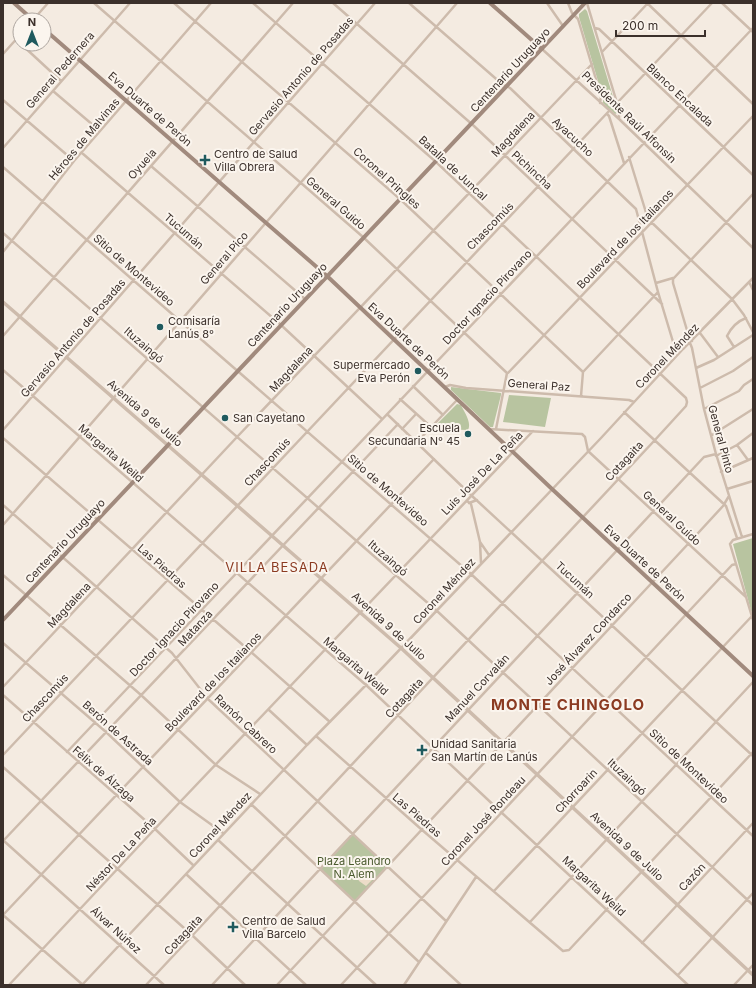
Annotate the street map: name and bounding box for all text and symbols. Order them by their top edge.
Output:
north arrow [12,12,52,52]
scale bar [616,12,705,38]
street label: Gervasio Antonio de Posadas [246,14,357,138]
text: N [28,15,36,29]
text: 200 m [622,18,658,33]
street label: Centenario Uruguayo [467,24,553,115]
street label: General Pedernera [23,29,97,111]
street label: Blanco Encalada [644,61,716,129]
street label: Presidente Raúl Alfonsín [579,68,679,166]
street label: Eva Duarte de Perón [105,69,195,149]
street label: Héroes de Malvinas [46,95,123,183]
street label: Magdalena [488,108,538,160]
street label: Ayacucho [549,114,597,160]
street label: Batalla de Juncal [416,133,490,203]
street label: Coronel Pringles [350,144,424,212]
street label: Oyuela [125,146,159,182]
place label: Centro de Salud Villa Obrera [214,147,298,174]
street label: Pichincha [509,148,555,192]
marker: Centro de Salud Villa Obrera [199,154,211,166]
street label: General Guido [303,173,369,233]
street label: Boulevard de los Italianos [574,186,676,292]
street label: Chascomús [464,199,516,253]
street label: Tucumán [161,210,207,252]
street label: General Pico [197,228,251,288]
street label: Sitio de Montevideo [90,231,178,309]
street label: Doctor Ignacio Pirovano [439,246,535,347]
street label: Centenario Uruguayo [244,259,330,350]
street label: Gervasio Antonio de Posadas [18,276,129,400]
street label: Eva Duarte de Perón [365,300,453,382]
place label: Comisaría Lanús 8° [168,314,220,341]
street label: Coronel Méndez [632,320,702,392]
marker: Comisaría Lanús 8° [155,322,165,332]
street label: Ituzaingó [121,324,167,366]
street label: Magdalena [266,343,316,395]
place label: Supermercado Eva Perón [333,358,410,385]
marker: Supermercado Eva Perón [413,366,423,376]
street label: Avenida 9 de Julio [104,376,186,450]
street label: General Paz [507,376,571,394]
street label: General Pinto [705,403,737,475]
place label: San Cayetano [233,411,306,425]
marker: San Cayetano [220,413,230,423]
street label: Margarita Weild [76,421,146,485]
place label: Escuela Secundaria N° 45 [368,421,460,448]
street label: Luis José De La Peña [438,428,526,518]
marker: Escuela Secundaria N° 45 [463,429,473,439]
street label: Chascomús [241,435,293,489]
street label: Cotagaita [602,438,646,484]
street label: Sitio de Montevideo [344,451,432,529]
street label: General Guido [640,488,704,549]
street label: Centenario Uruguayo [22,495,108,586]
street label: Eva Duarte de Perón [601,522,689,604]
street label: Ituzaingó [365,537,411,579]
street label: Las Piedras [135,541,189,591]
street label: Coronel Méndez [410,555,478,627]
district label: VILLA BESADA [225,559,329,575]
street label: Tucumán [553,559,597,601]
street label: Doctor Ignacio Pirovano [126,578,222,679]
street label: Magdalena [44,579,94,631]
street label: Avenida 9 de Julio [349,589,429,663]
street label: José Álvarez Condarco [542,590,635,688]
street label: Matanza [175,607,215,649]
street label: Boulevard de los Italianos [162,629,264,735]
street label: Margarita Weild [321,634,391,698]
street label: Manuel Corvalán [442,651,512,725]
street label: Chascomús [19,671,71,725]
street label: Cotagaita [382,675,426,721]
street label: Ramón Cabrero [212,691,281,757]
district label: MONTE CHINGOLO [491,695,645,714]
street label: Berón de Astrada [80,698,156,768]
street label: Sitio de Montevideo [646,726,732,807]
place label: Unidad Sanitaria San Martín de Lanús [431,737,538,764]
street label: Félix de Álzaga [70,743,138,805]
marker: Unidad Sanitaria San Martín de Lanús [416,744,428,756]
street label: Ituzaingó [605,756,650,799]
street label: Chorroarin [552,766,600,816]
street label: Coronel José Rondeau [438,773,528,869]
street label: Coronel Méndez [186,789,254,861]
street label: Las Piedras [390,790,444,840]
street label: Avenida 9 de Julio [587,808,667,884]
street label: Néstor De La Peña [83,814,159,894]
street label: Margarita Weild [559,853,629,919]
park label: Plaza Leandro N. Alem [317,854,391,881]
street label: Cazón [676,860,708,894]
street label: Álvar Núñez [88,904,144,956]
street label: Cotagaita [161,912,205,958]
place label: Centro de Salud Villa Barcelo [242,914,326,941]
marker: Centro de Salud Villa Barcelo [227,921,239,933]

